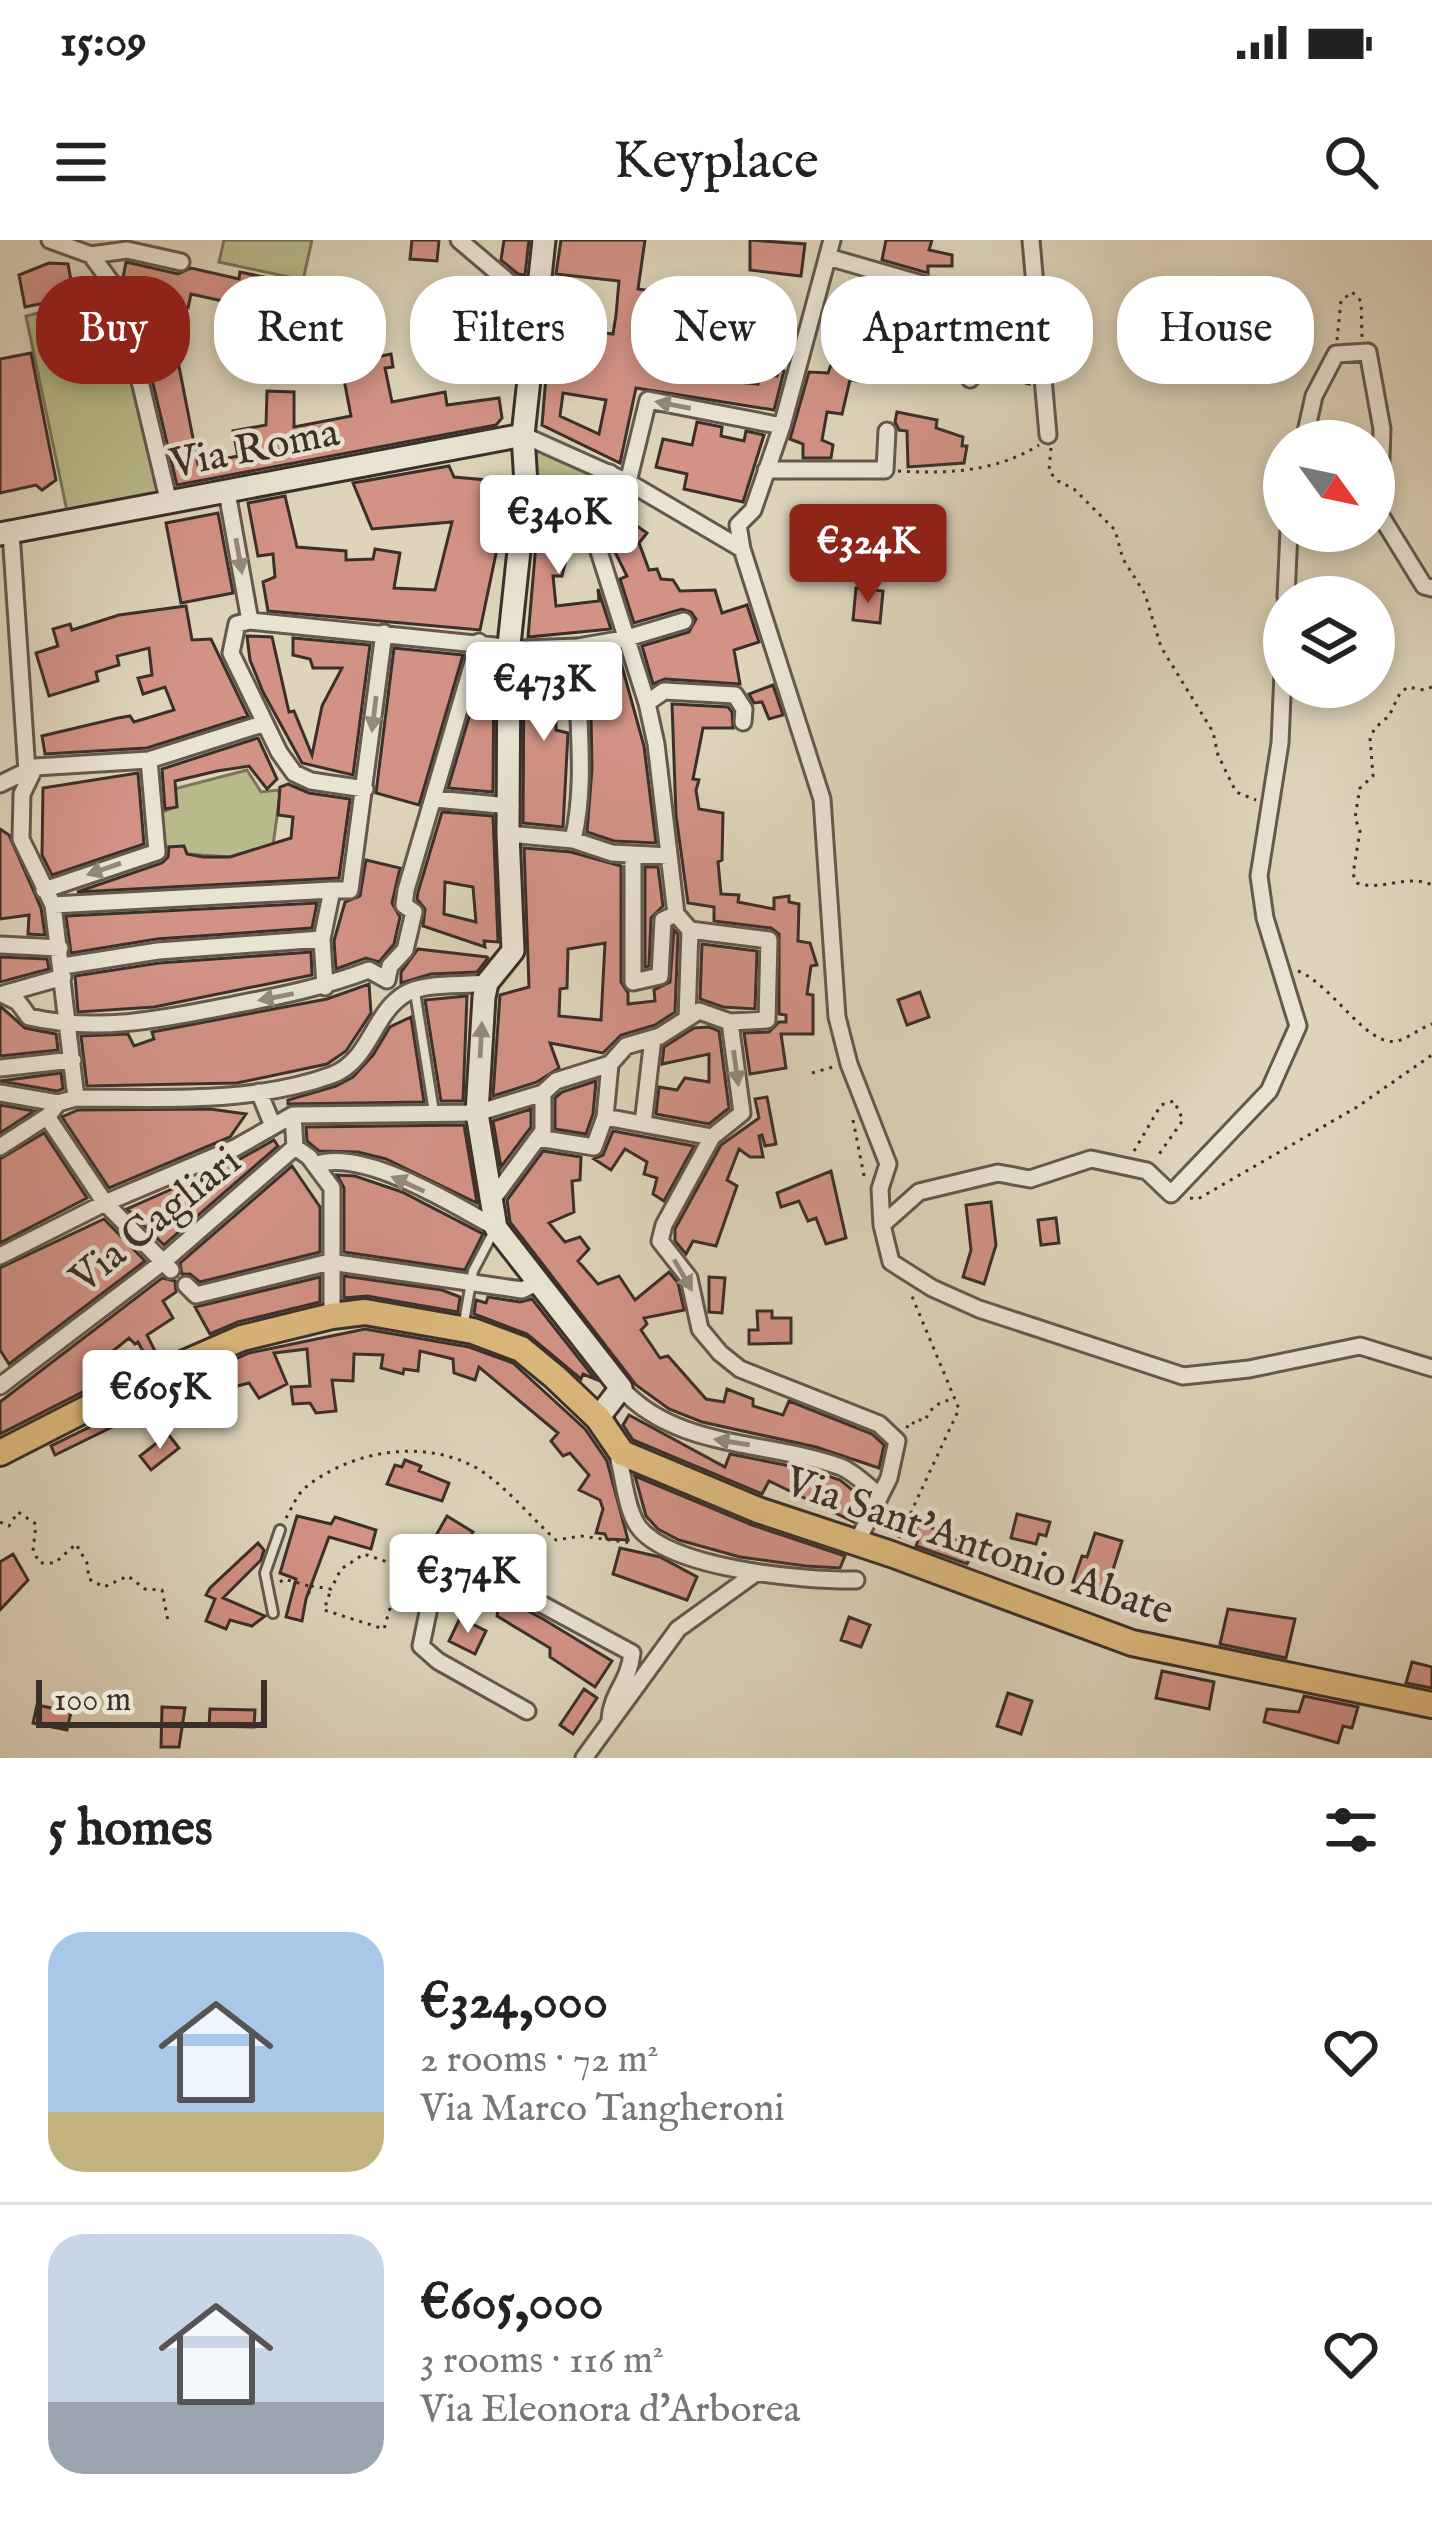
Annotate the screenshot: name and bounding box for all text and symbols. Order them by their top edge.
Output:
text: 15:09 [60,14,147,71]
text: Keyplace [613,128,819,197]
icon: menu [48,129,114,195]
icon: search [1318,129,1384,195]
chip: Buy [36,276,190,384]
chip: Rent [214,276,386,384]
chip: Filters [410,276,607,384]
chip: New [631,276,797,384]
chip: Apartment [821,276,1093,384]
chip: House [1117,276,1314,384]
one-way arrow [654,395,692,414]
street label: Via Roma [165,407,344,492]
north arrow [1263,420,1395,552]
map controls [1263,420,1395,708]
pin: €340K [475,475,643,577]
text: €340K [507,489,611,538]
pin: €324K [784,504,952,606]
text: €324K [816,518,920,567]
one-way arrow [230,538,248,576]
button: layers [1263,576,1395,708]
pin: €473K [460,642,628,744]
text: €473K [493,656,595,705]
one-way arrow [364,696,383,733]
one-way arrow [86,861,122,880]
one-way arrow [257,988,294,1007]
one-way arrow [472,1021,491,1058]
one-way arrow [727,1049,746,1087]
street label: Via Cagliari [59,1136,252,1306]
one-way arrow [390,1174,425,1194]
one-way arrow [671,1259,693,1292]
pin: €605K [76,1350,244,1452]
text: €605K [110,1364,210,1413]
one-way arrow [713,1432,750,1451]
street label: Via Sant'Antonio Abate [777,1456,1180,1639]
pin: €374K [384,1534,552,1636]
text: €374K [417,1548,519,1597]
scale bar [36,1674,267,1727]
text: 100 m [54,1680,131,1722]
icon: filters [1318,1797,1384,1863]
text: 5 homes [48,1798,213,1863]
text: €324,000 [420,1971,608,2036]
icon: home [144,1980,288,2124]
icon: heart [1318,2019,1384,2085]
text: 2 rooms · 72 m² [420,2036,659,2085]
text: Via Marco Tangheroni [420,2085,785,2134]
text: €605,000 [420,2272,604,2337]
icon: home [144,2282,288,2426]
icon: heart [1318,2321,1384,2387]
text: 3 rooms · 116 m² [420,2337,664,2386]
text: Via Eleonora d'Arborea [420,2386,800,2435]

